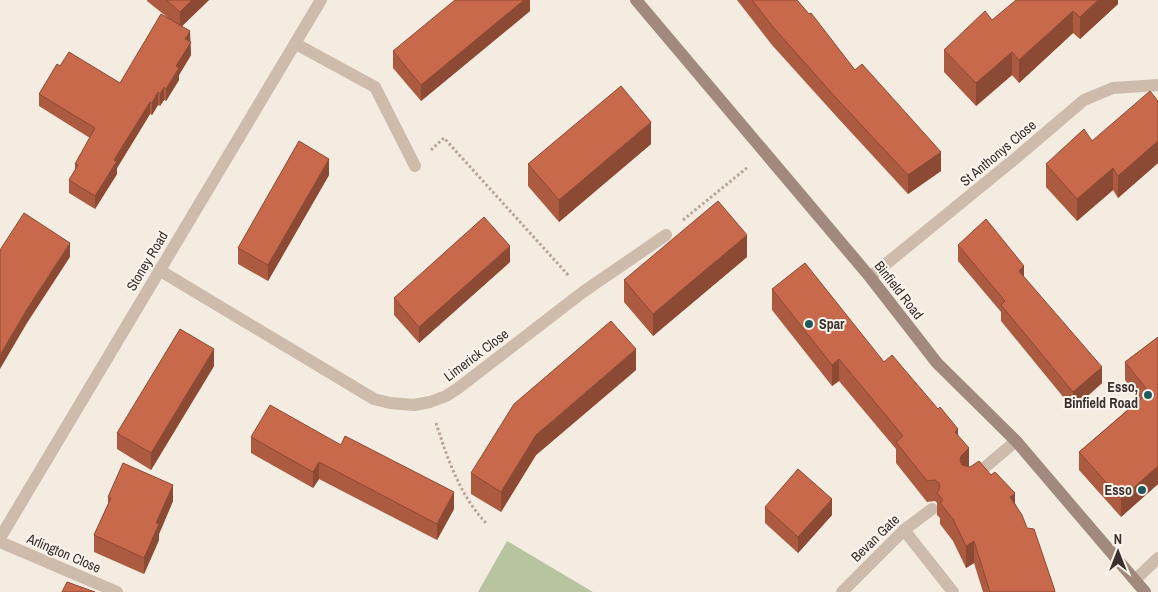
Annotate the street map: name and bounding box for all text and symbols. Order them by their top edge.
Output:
street label: St Anthonys Close [956,116,1040,190]
street label: Stoney Road [122,228,172,294]
street label: Binfield Road [870,257,928,323]
place label: Spar [819,315,845,333]
marker: Spar [803,318,815,330]
street label: Limerick Close [440,325,512,385]
place label: Esso, Binfield Road [1064,378,1138,412]
marker: Esso, Binfield Road [1142,389,1154,401]
place label: Esso [1105,481,1132,499]
marker: Esso [1136,484,1148,496]
street label: Bevan Gate [847,510,903,566]
north arrow [1093,527,1143,577]
street label: Arlington Close [23,529,104,577]
text: N [1114,530,1122,548]

